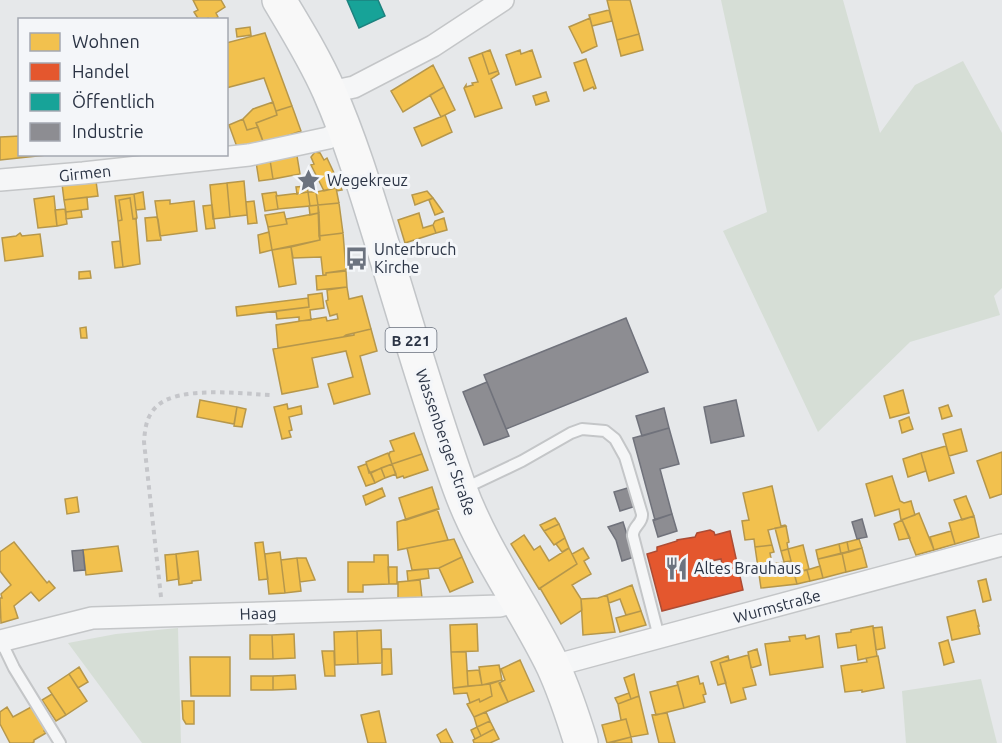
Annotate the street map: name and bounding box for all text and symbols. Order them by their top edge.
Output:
legend [18,18,228,156]
text: Wohnen [72,31,140,51]
text: Handel [72,61,130,81]
text: Öffentlich [72,91,155,111]
text: Industrie [72,121,144,141]
street label: Girmen [58,161,112,185]
place icon: Wegekreuz [296,167,322,193]
place label: Wegekreuz [327,171,408,189]
place label: Unterbruch Kirche [374,240,456,276]
bus stop icon: Unterbruch Kirche [343,245,369,271]
road number: B 221 [386,328,436,352]
street label: Wassenberger Straße [412,366,480,518]
restaurant icon: Altes Brauhaus [663,555,689,581]
place label: Altes Brauhaus [694,559,801,577]
street label: Wurmstraße [731,586,823,626]
street label: Haag [239,603,277,623]

